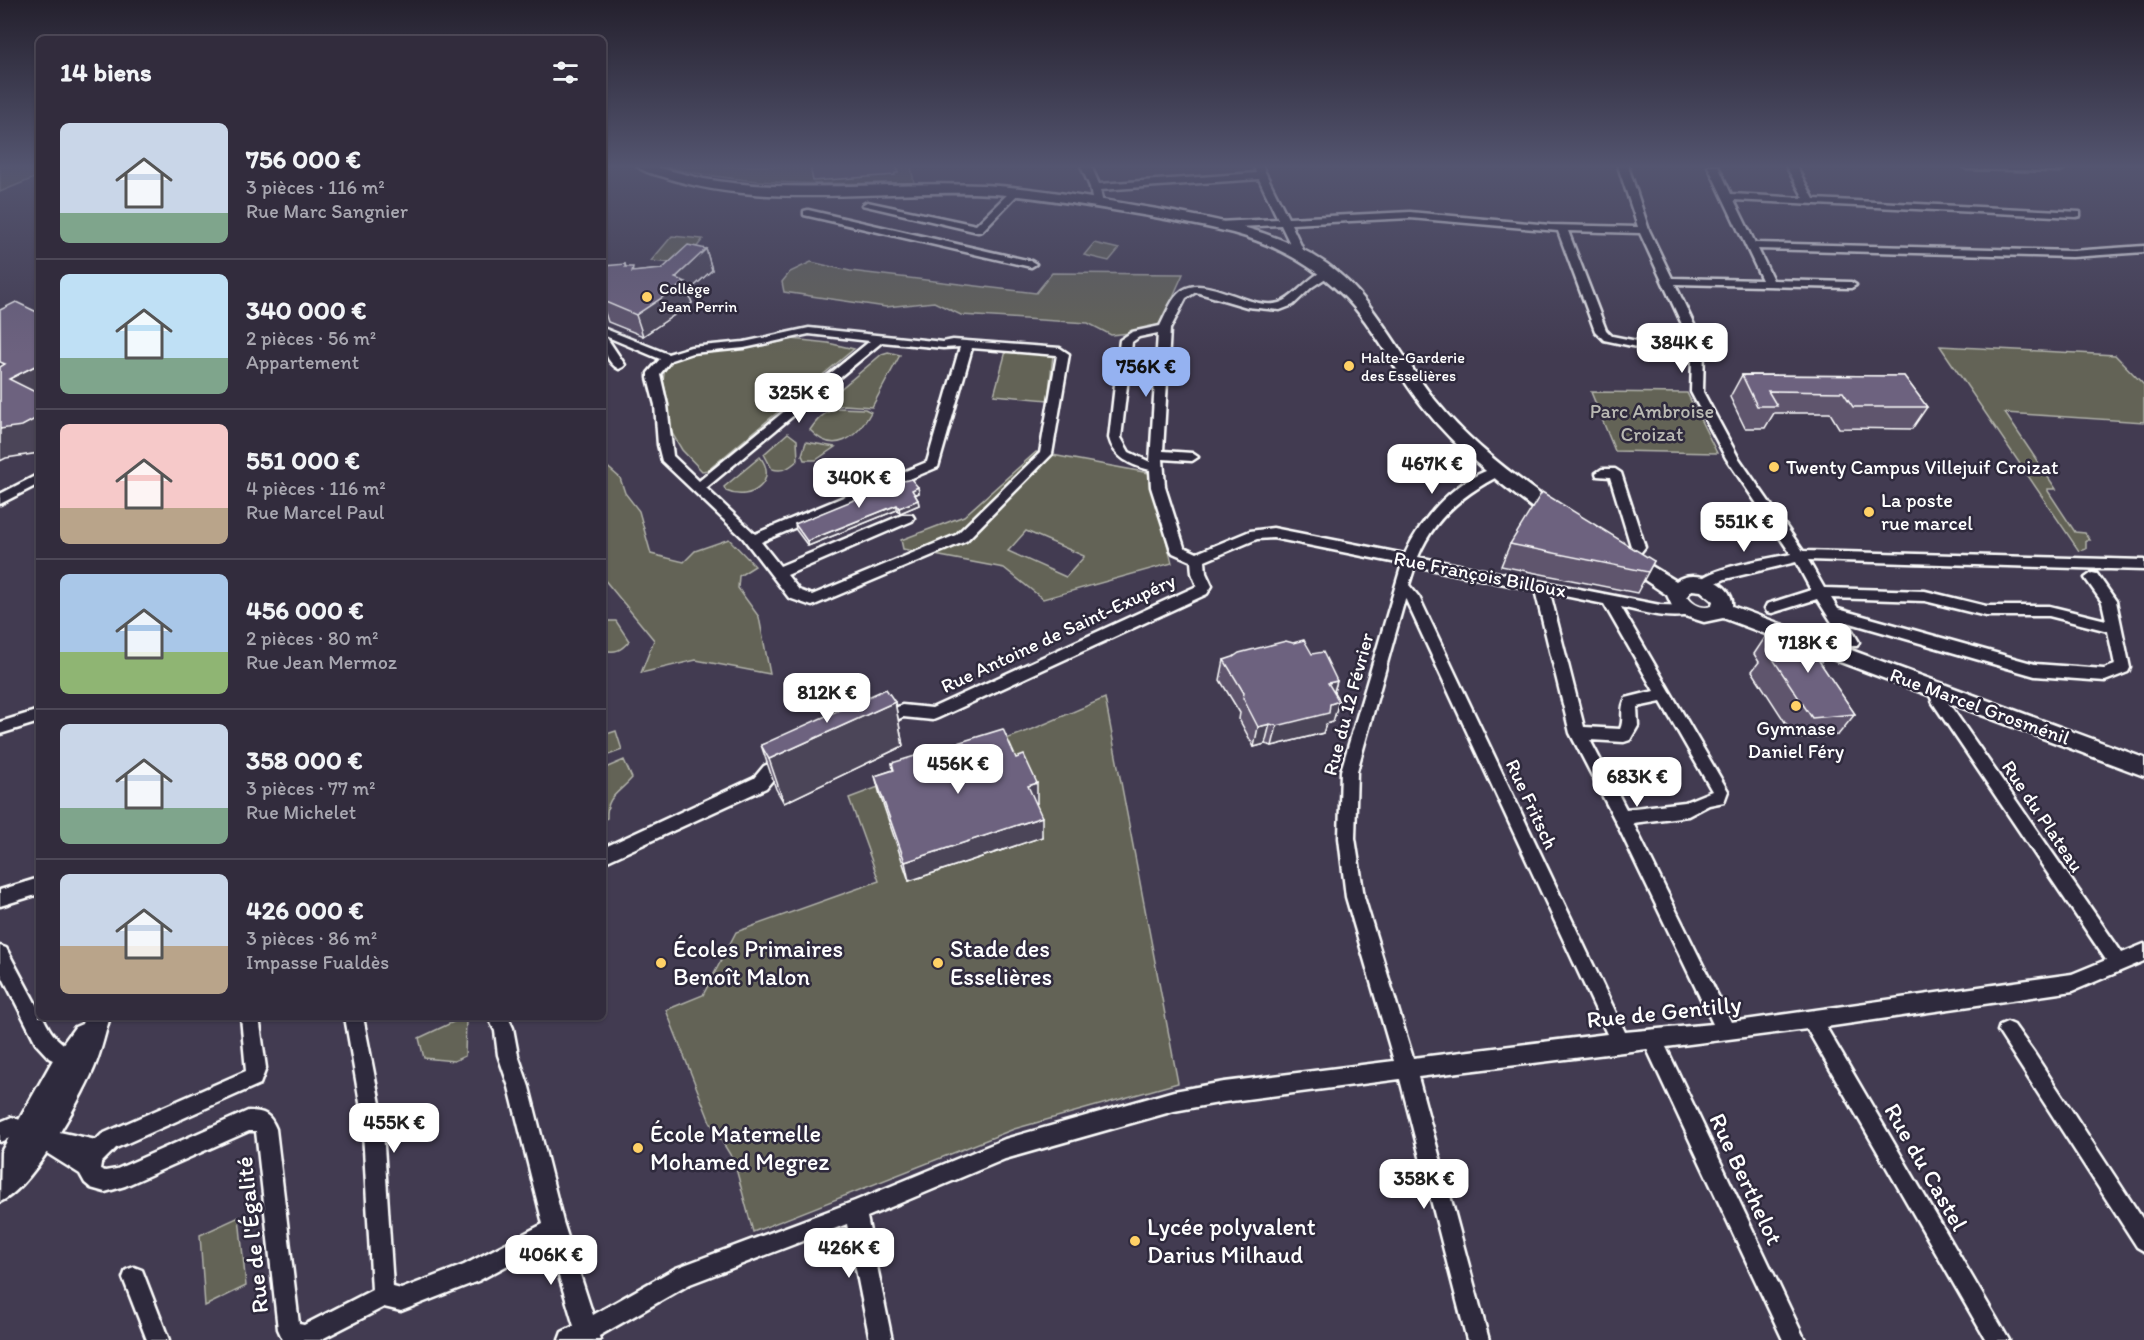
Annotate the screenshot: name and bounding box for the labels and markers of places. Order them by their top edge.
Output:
place label: Collège Jean Perrin [659,279,737,316]
marker: Collège Jean Perrin [640,290,654,304]
pin: 384K € [1633,323,1731,374]
pin: 756K € [1097,347,1195,398]
place label: Halte-Garderie des Esselières [1361,348,1465,385]
marker: Halte-Garderie des Esselières [1342,359,1356,373]
pin: 325K € [750,373,848,424]
pin: 467K € [1383,444,1481,495]
place label: Twenty Campus Villejuif Croizat [1786,455,2059,479]
pin: 340K € [810,458,908,509]
marker: Twenty Campus Villejuif Croizat [1767,460,1781,474]
place label: La poste rue marcel [1881,488,1973,535]
pin: 551K € [1695,502,1793,553]
marker: La poste rue marcel [1862,505,1876,519]
pin: 718K € [1759,623,1857,674]
pin: 812K € [778,673,876,724]
marker: Gymnase Daniel Féry [1789,699,1803,713]
place label: Gymnase Daniel Féry [1748,716,1845,763]
pin: 456K € [909,744,1007,795]
pin: 683K € [1588,757,1686,808]
place label: Écoles Primaires Benoît Malon [673,934,843,991]
place label: Stade des Esselières [950,934,1052,991]
marker: Écoles Primaires Benoît Malon [654,956,668,970]
marker: Stade des Esselières [931,956,945,970]
pin: 455K € [345,1103,443,1154]
place label: École Maternelle Mohamed Megrez [650,1119,829,1176]
marker: École Maternelle Mohamed Megrez [631,1141,645,1155]
pin: 358K € [1375,1159,1473,1210]
place label: Lycée polyvalent Darius Milhaud [1147,1212,1316,1269]
pin: 426K € [800,1228,898,1279]
marker: Lycée polyvalent Darius Milhaud [1128,1234,1142,1248]
pin: 406K € [502,1235,600,1286]

